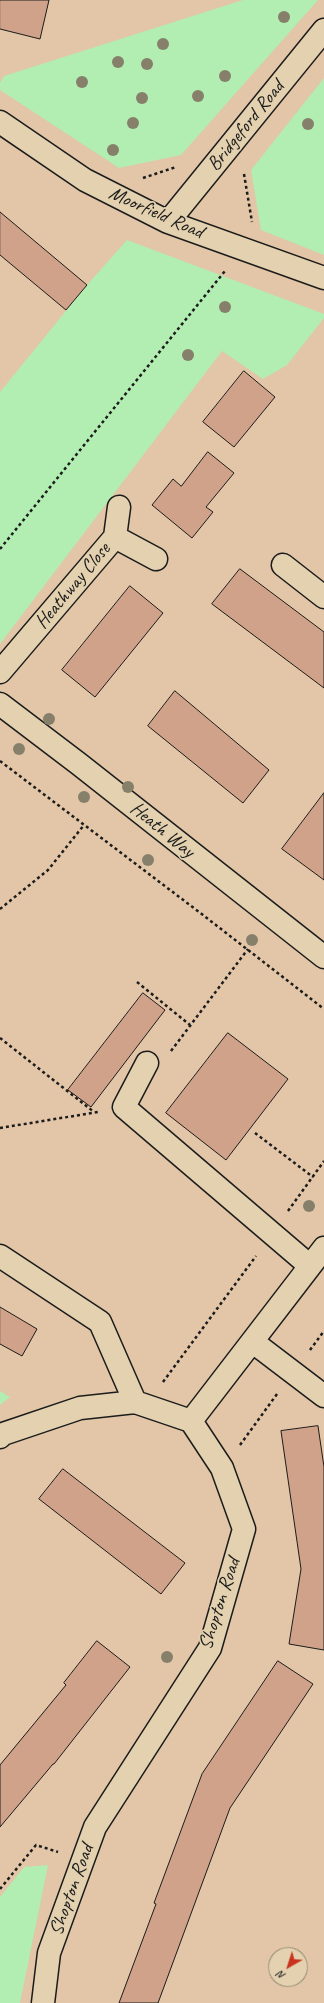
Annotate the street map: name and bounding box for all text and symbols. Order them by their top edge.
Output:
street label: Bridgeford Road [202,76,290,176]
street label: Moorfield Road [105,182,207,244]
street label: Heathway Close [30,538,116,634]
street label: Heath Way [125,797,199,863]
street label: Shopton Road [194,1555,246,1653]
street label: Shopton Road [44,1841,100,1939]
north arrow [268,1947,308,1987]
text: N [274,1968,288,1983]

